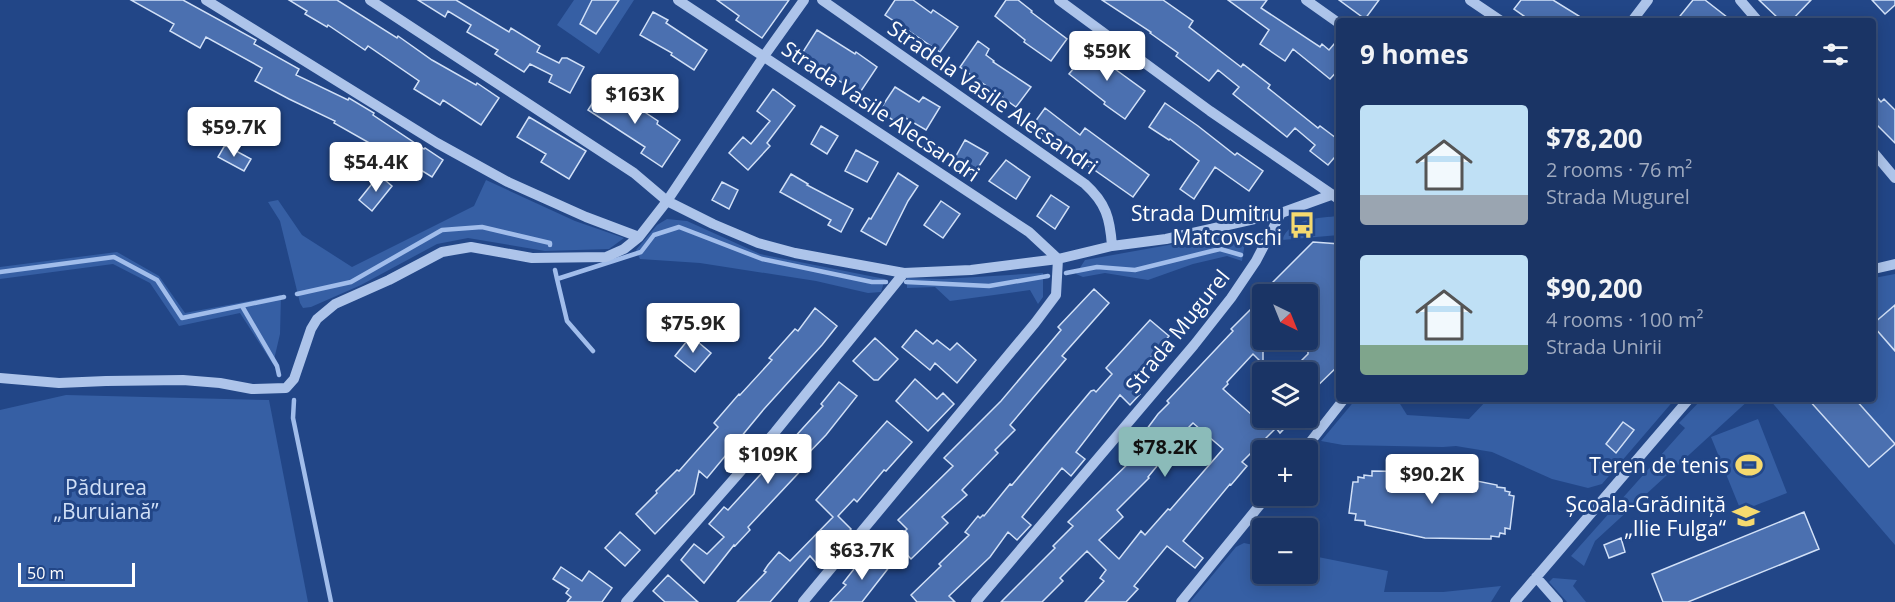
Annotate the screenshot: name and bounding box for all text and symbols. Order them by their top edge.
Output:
street label: Stradela Vasile Alecsandri [883,14,1103,180]
pin: $59K [1071,31,1143,82]
street label: Strada Vasile Alecsandri [777,34,985,188]
text: 9 homes [1360,36,1469,72]
text: $59K [1083,37,1131,64]
icon: filters [1819,38,1852,71]
pin: $163K [593,74,677,125]
text: $163K [605,80,665,107]
pin: $59.7K [185,107,283,158]
text: $59.7K [202,113,266,140]
text: $78,200 [1546,120,1643,156]
icon: home [1408,129,1480,201]
pin: $54.4K [327,142,425,193]
text: $54.4K [344,148,408,175]
text: 2 rooms · 76 m² [1546,156,1692,183]
text: Strada Mugurel [1546,183,1690,210]
place label: Strada Dumitru Matcovschi [1131,199,1282,251]
bus stop icon: Strada Dumitru Matcovschi [1287,210,1317,240]
street label: Strada Mugurel [1119,264,1235,398]
text: $90,200 [1546,270,1643,306]
icon: home [1408,279,1480,351]
north arrow [1252,284,1318,350]
map controls [1252,284,1318,584]
pin: $75.9K [644,303,742,354]
text: 4 rooms · 100 m² [1546,306,1704,333]
text: $75.9K [661,309,725,336]
text: Strada Unirii [1546,333,1662,360]
button: layers [1252,362,1318,428]
pin: $78.2K [1116,427,1214,478]
text: $78.2K [1133,433,1197,460]
pin: $109K [726,434,810,485]
text: $109K [738,440,798,467]
button: + [1252,440,1318,506]
sports icon: Teren de tenis [1734,450,1764,480]
place label: Teren de tenis [1589,451,1729,479]
pin: $90.2K [1383,454,1481,505]
text: $90.2K [1400,460,1464,487]
park label: Pădurea „Buruiană” [53,473,159,525]
place label: Școala-Grădiniță „Ilie Fulga“ [1565,490,1727,542]
school or university icon: Școala-Grădiniță „Ilie Fulga“ [1731,501,1761,531]
button: − [1252,518,1318,584]
pin: $63.7K [813,530,911,581]
text: $63.7K [830,536,894,563]
scale bar [18,560,135,588]
text: 50 m [27,562,64,584]

